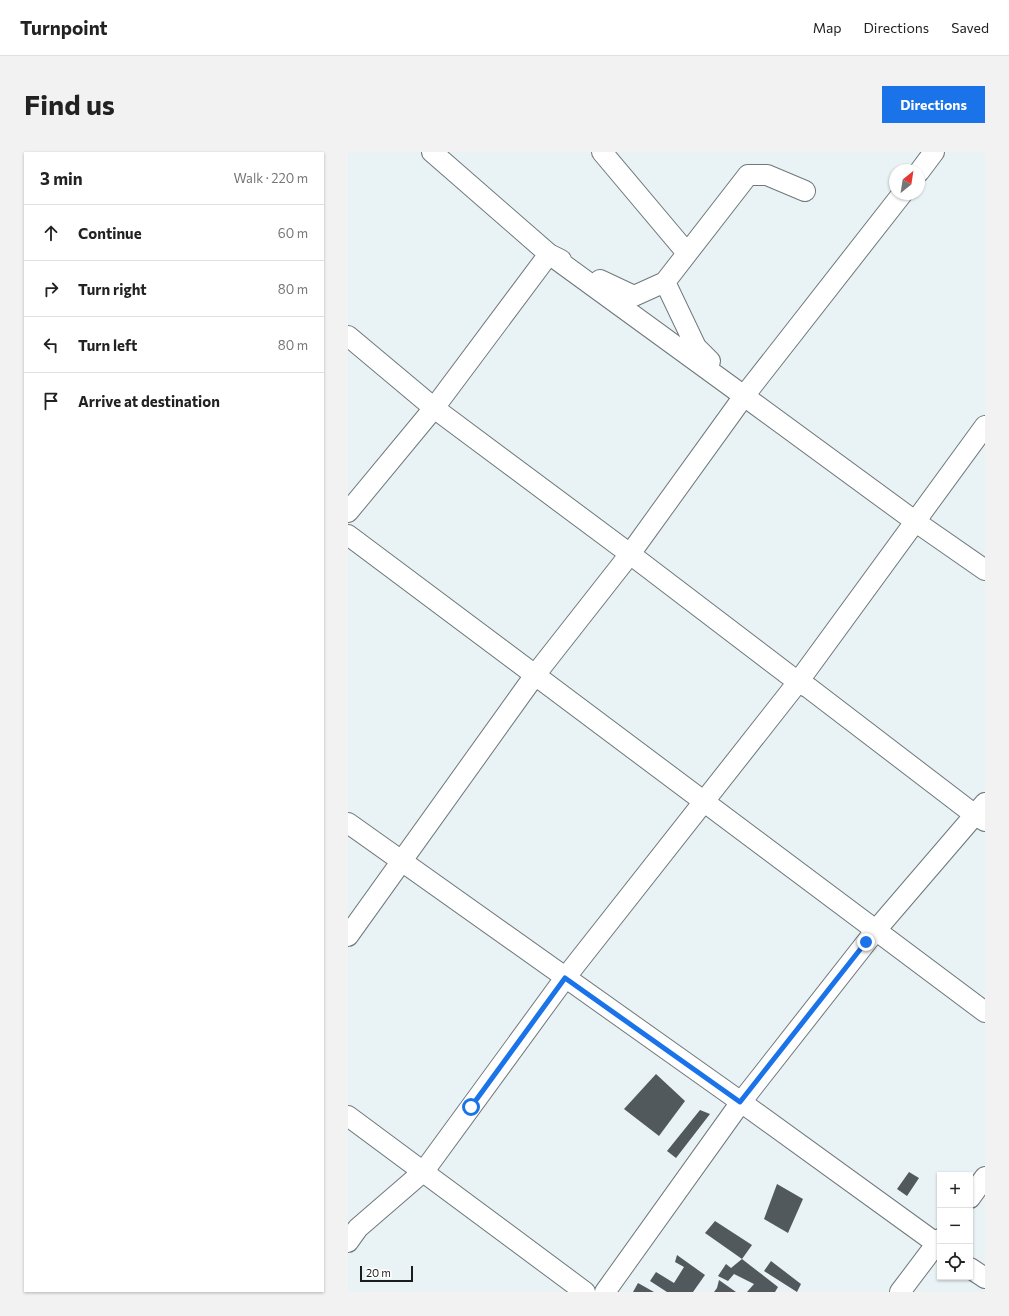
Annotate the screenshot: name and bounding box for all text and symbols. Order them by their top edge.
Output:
text: Turnpoint [20,16,108,39]
text: Map [813,19,842,36]
text: Directions [864,19,929,36]
text: Saved [951,19,989,36]
button: Directions [882,86,985,123]
text: Find us [24,87,115,121]
north arrow [889,164,925,200]
text: 3 min [40,168,83,189]
text: Walk · 220 m [234,170,308,186]
icon: ahead [40,222,62,244]
text: Continue [78,224,142,242]
text: 60 m [278,225,308,241]
icon: right [40,278,62,300]
text: Turn right [78,280,147,298]
text: 80 m [278,281,308,297]
icon: left [40,334,62,356]
text: Turn left [78,336,137,354]
text: 80 m [278,337,308,353]
icon: arrive [40,390,62,412]
text: Arrive at destination [78,392,220,410]
route end [857,933,875,951]
route start [462,1098,480,1116]
map controls [937,1172,973,1280]
button: + [937,1172,973,1208]
button: − [937,1208,973,1244]
button: locate [937,1244,973,1280]
scale bar [360,1264,413,1283]
text: 20 m [366,1266,391,1279]

